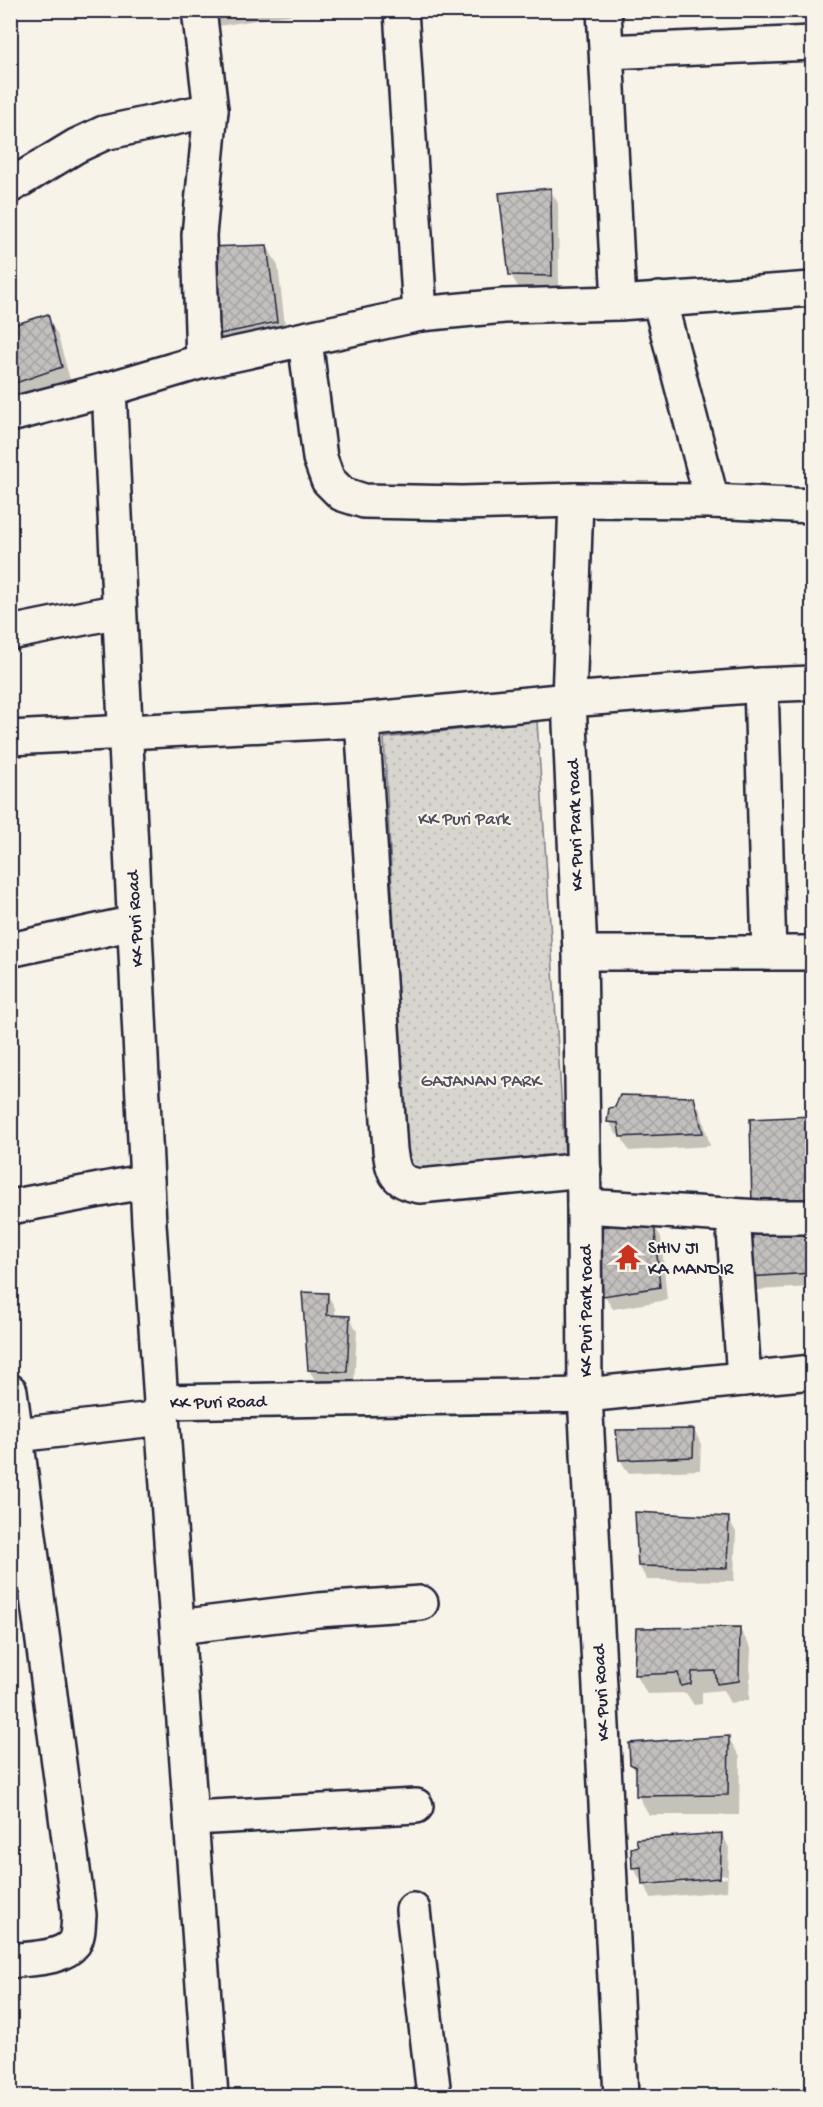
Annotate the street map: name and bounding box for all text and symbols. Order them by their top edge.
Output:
street label: KK Puri Park road [564,757,589,891]
park label: KK Puri Park [418,810,512,831]
street label: KK Puri Road [123,869,150,968]
park label: GAJANAN PARK [421,1072,543,1093]
place label: SHIV JI KA MANDIR [648,1239,734,1281]
temple icon: SHIV JI KA MANDIR [613,1242,643,1272]
street label: KK Puri Park road [577,1244,598,1377]
street label: KK Puri Road [170,1392,268,1415]
street label: KK Puri Road [589,1643,616,1742]

